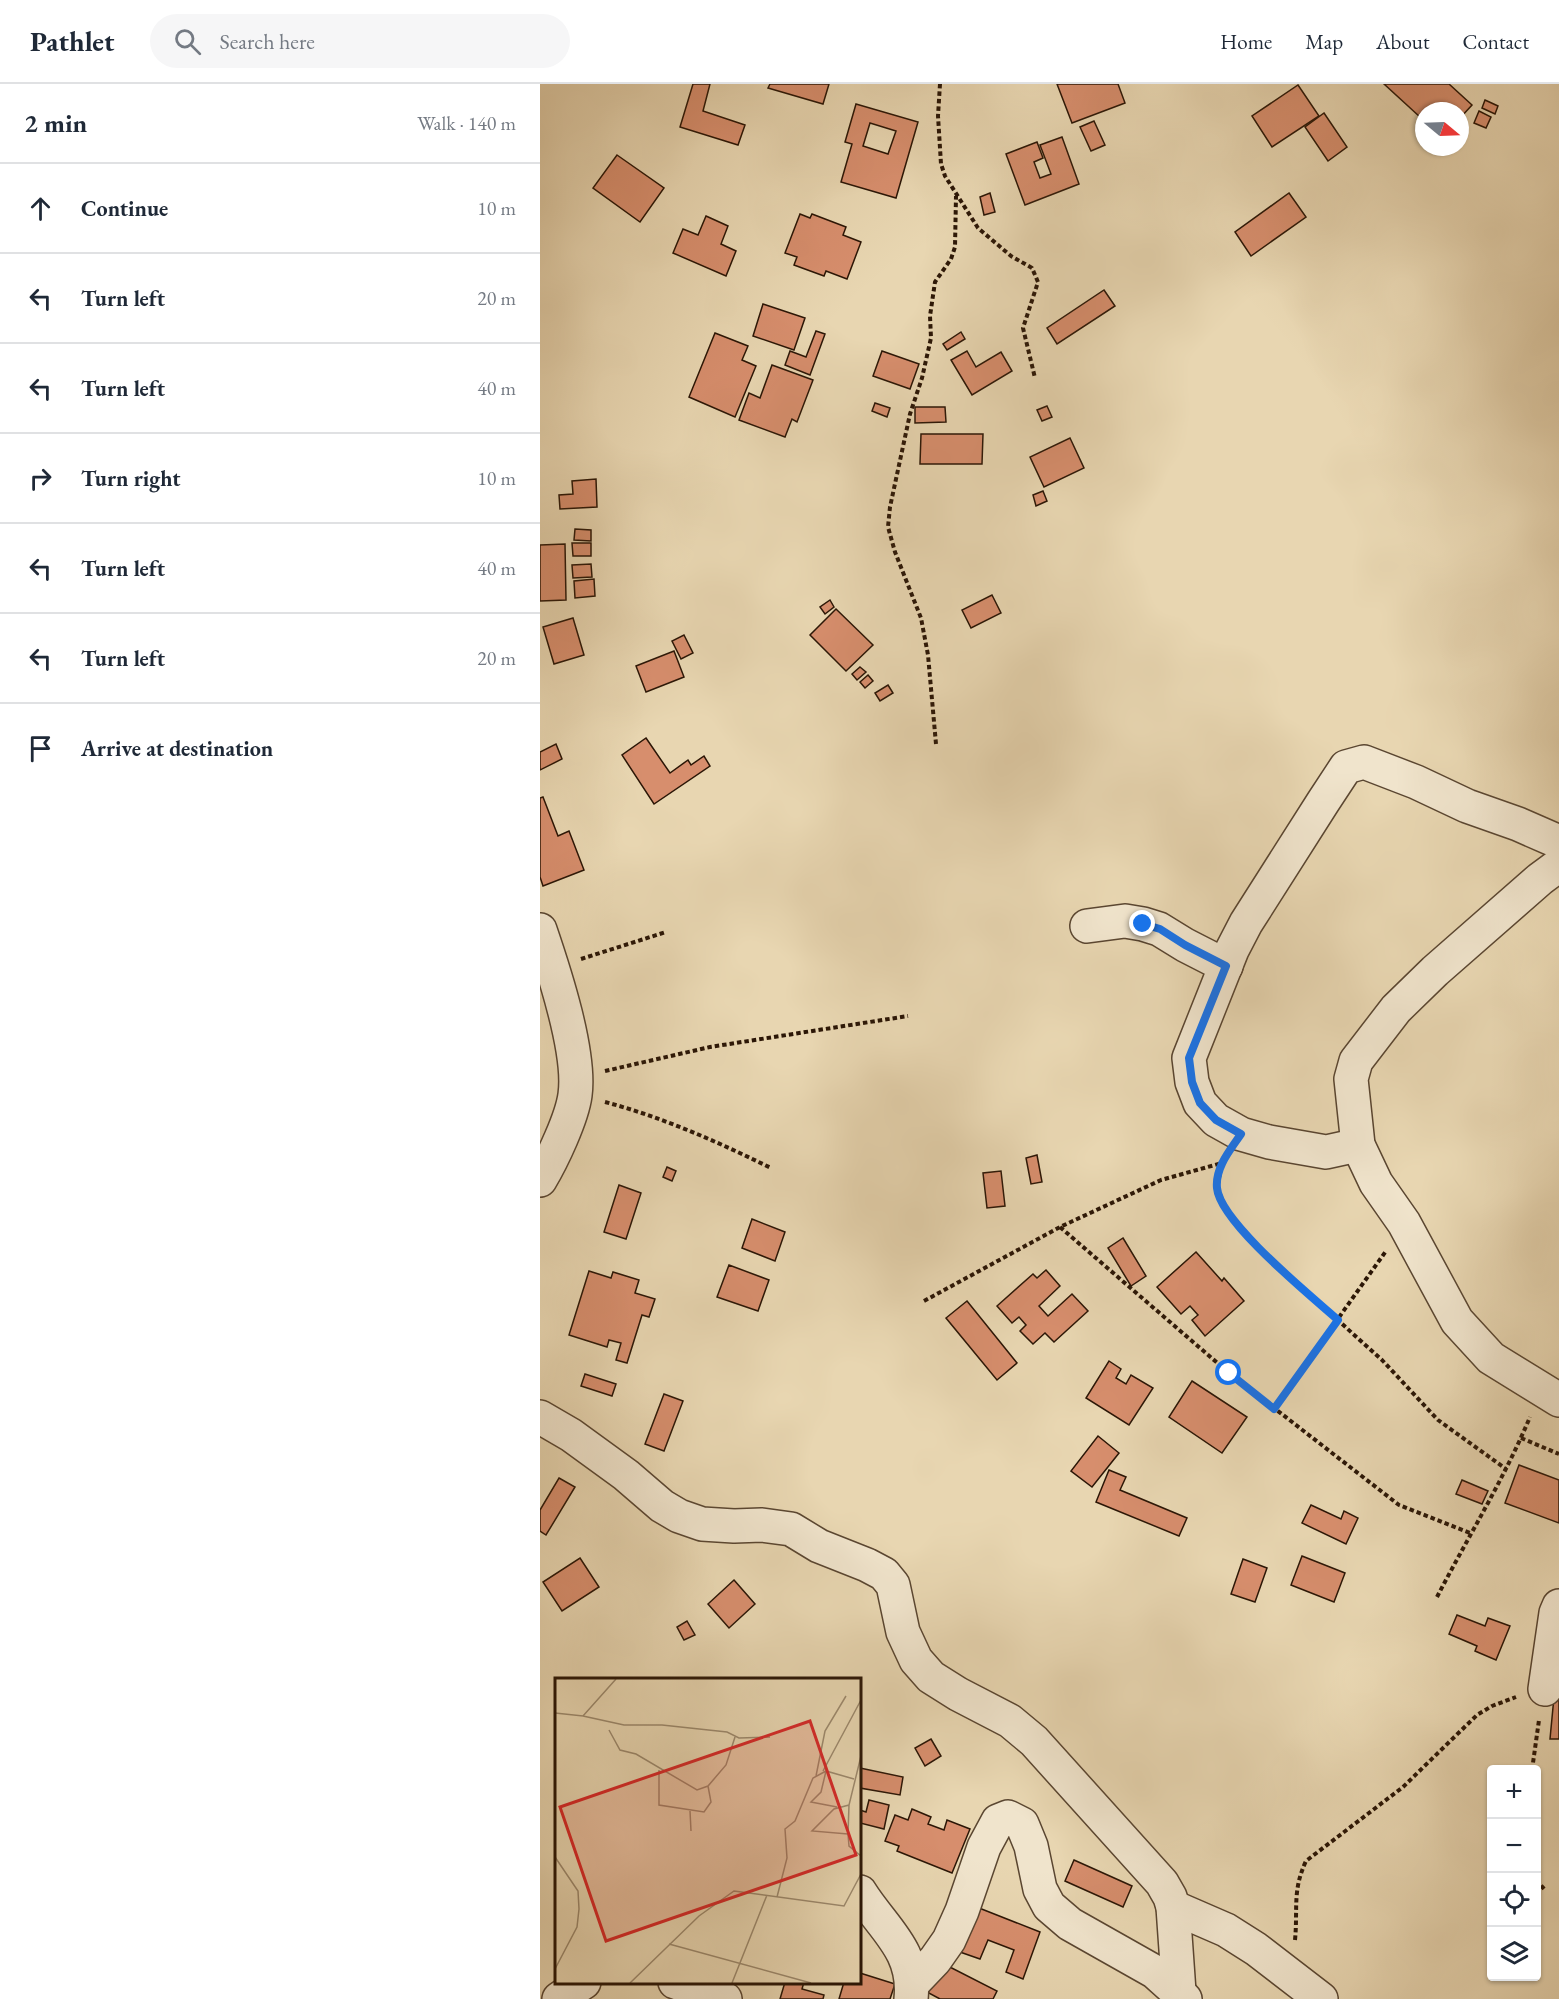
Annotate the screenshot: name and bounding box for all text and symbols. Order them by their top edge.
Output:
search box [150,14,570,68]
text: Pathlet [30,23,114,59]
icon: search [171,25,204,58]
text: Search here [219,27,315,56]
text: Home [1220,28,1272,55]
text: Map [1305,28,1343,55]
text: About [1376,28,1429,55]
text: Contact [1462,28,1529,55]
north arrow [1415,102,1469,156]
text: 2 min [24,106,87,140]
text: Walk · 140 m [417,110,516,136]
icon: ahead [24,192,57,225]
text: Continue [81,194,168,223]
text: 10 m [477,195,516,221]
icon: left [24,282,57,315]
text: Turn left [81,284,165,313]
text: 20 m [477,285,516,311]
icon: left [24,372,57,405]
text: Turn left [81,374,165,403]
text: 40 m [477,375,516,401]
icon: right [24,462,57,495]
text: Turn right [81,464,180,493]
text: 10 m [477,465,516,491]
icon: left [24,552,57,585]
text: Turn left [81,554,165,583]
text: 40 m [477,555,516,581]
icon: left [24,642,57,675]
text: Turn left [81,644,165,673]
text: 20 m [477,645,516,671]
icon: arrive [24,732,57,765]
text: Arrive at destination [81,734,273,763]
route end [1129,910,1155,936]
route start [1215,1359,1241,1385]
inset map [555,1678,861,1984]
map controls [1487,1765,1541,1981]
button: + [1487,1765,1541,1819]
button: − [1487,1819,1541,1873]
button: locate [1487,1873,1541,1927]
button: layers [1487,1927,1541,1981]

